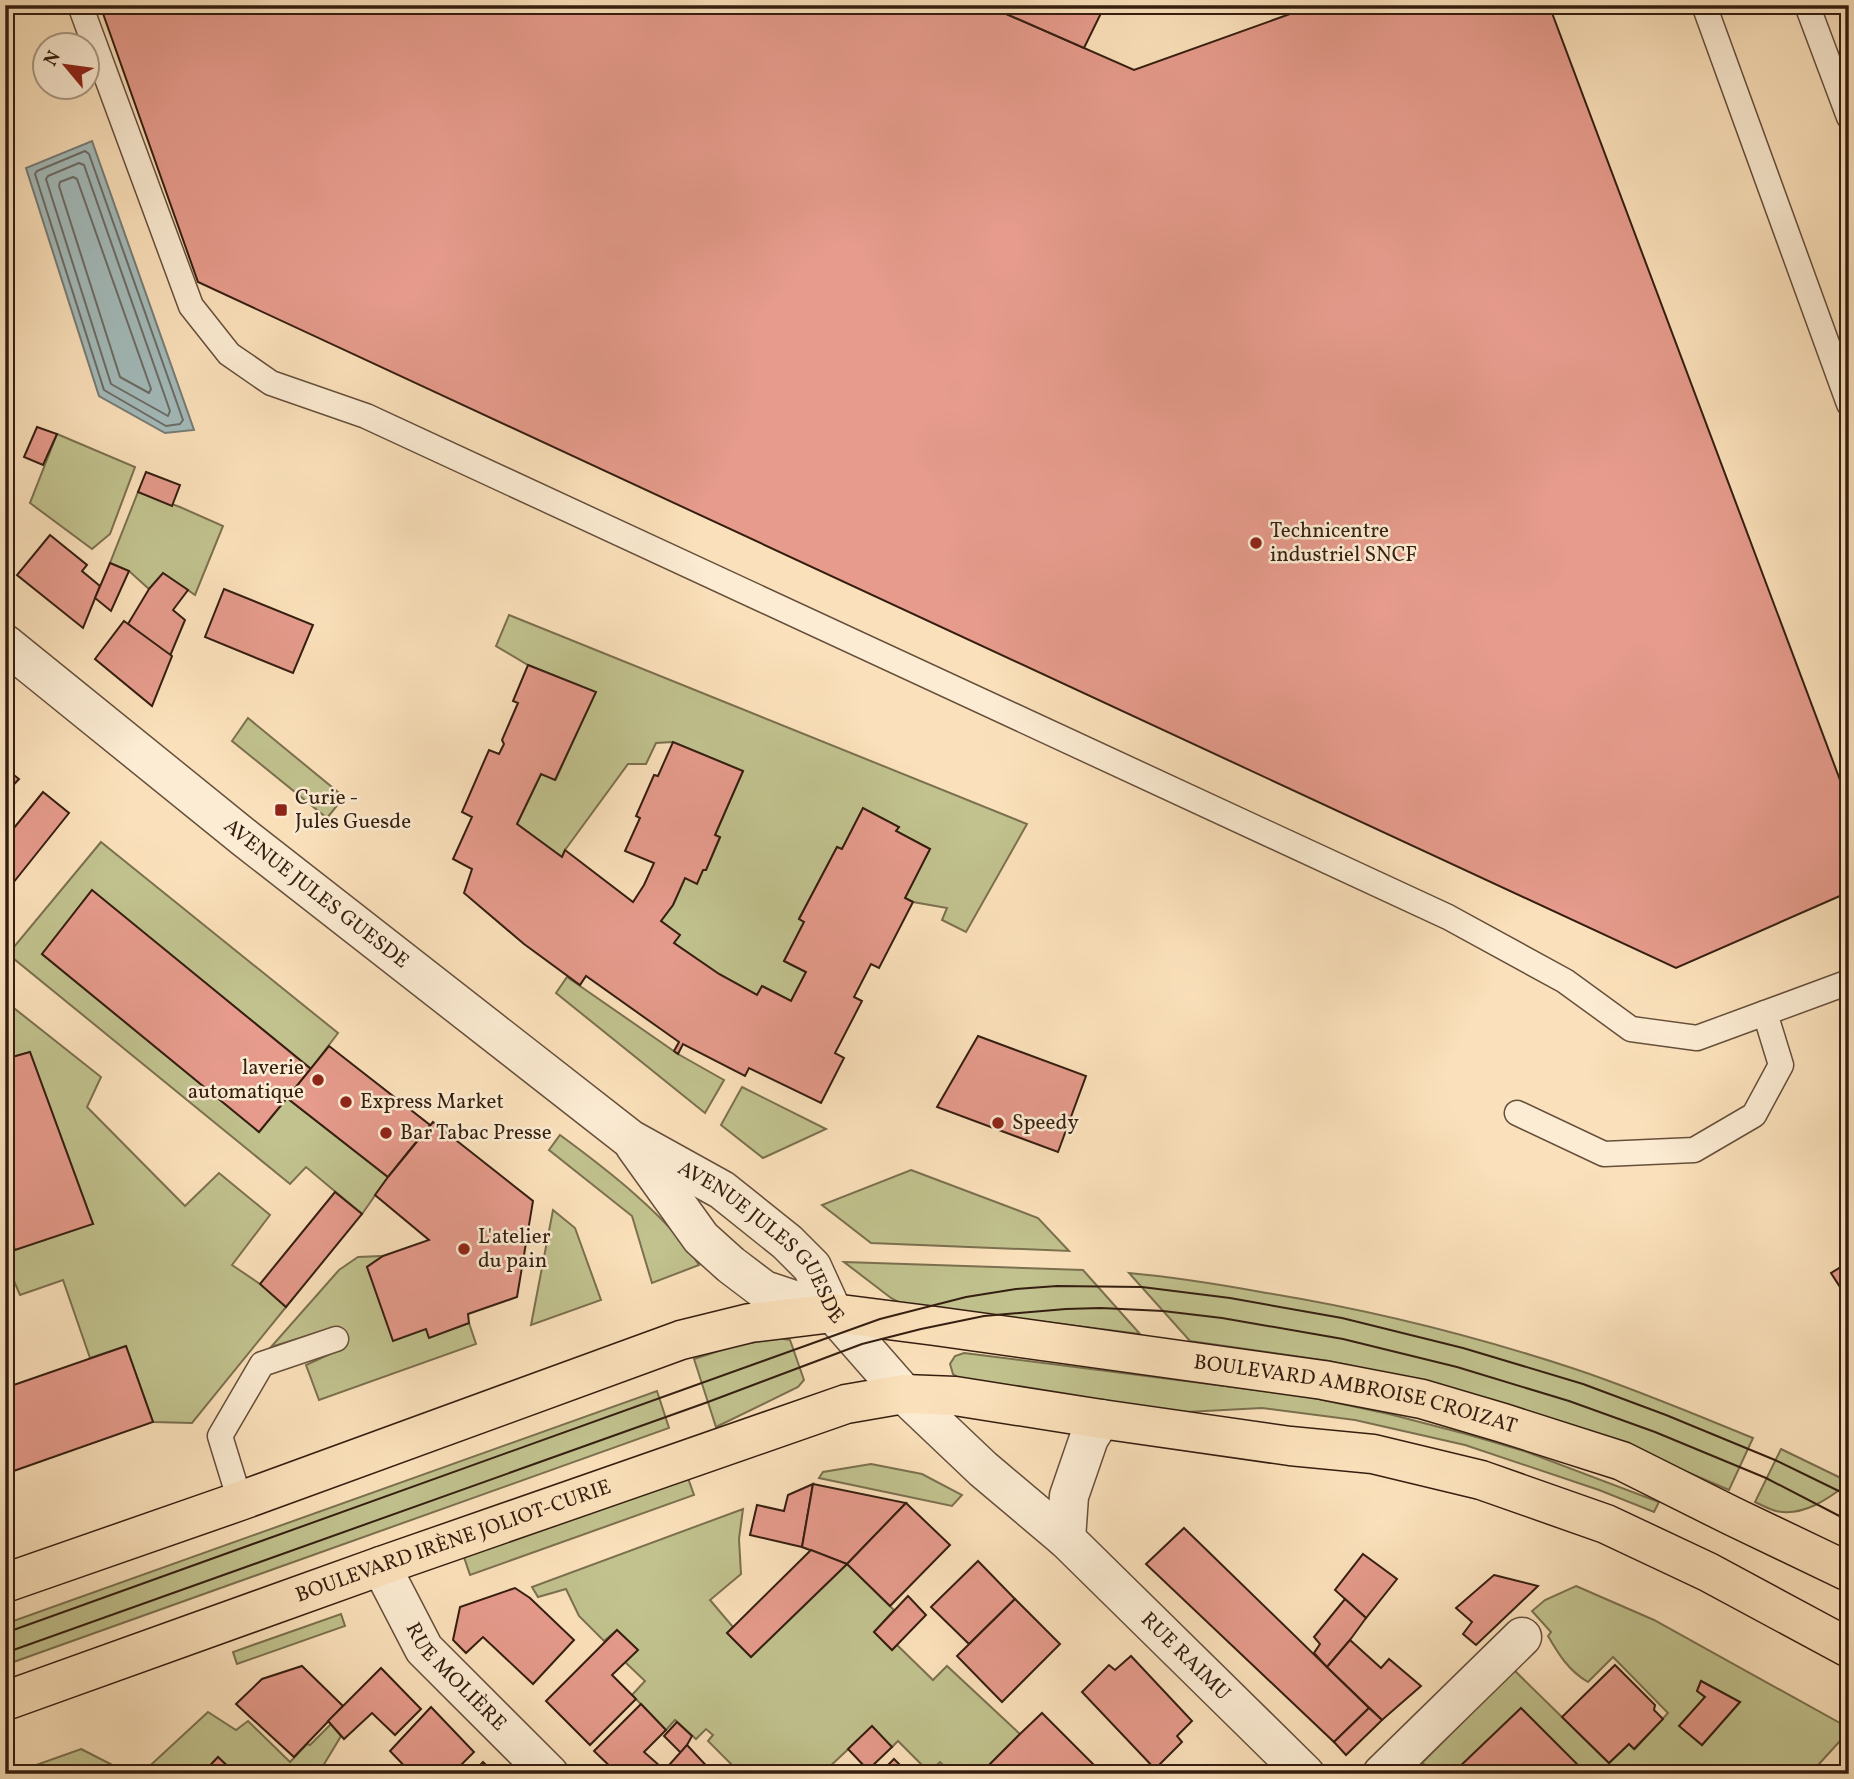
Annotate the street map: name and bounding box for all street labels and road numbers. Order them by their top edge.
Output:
street label: AVENUE JULES GUESDE [217,812,415,975]
street label: AVENUE JULES GUESDE [672,1154,851,1330]
street label: BOULEVARD AMBROISE CROIZAT [1192,1348,1521,1441]
street label: BOULEVARD IRÈNE JOLIOT-CURIE [292,1472,615,1610]
street label: RUE RAIMU [1134,1606,1237,1707]
street label: RUE MOLIÈRE [398,1617,513,1738]

